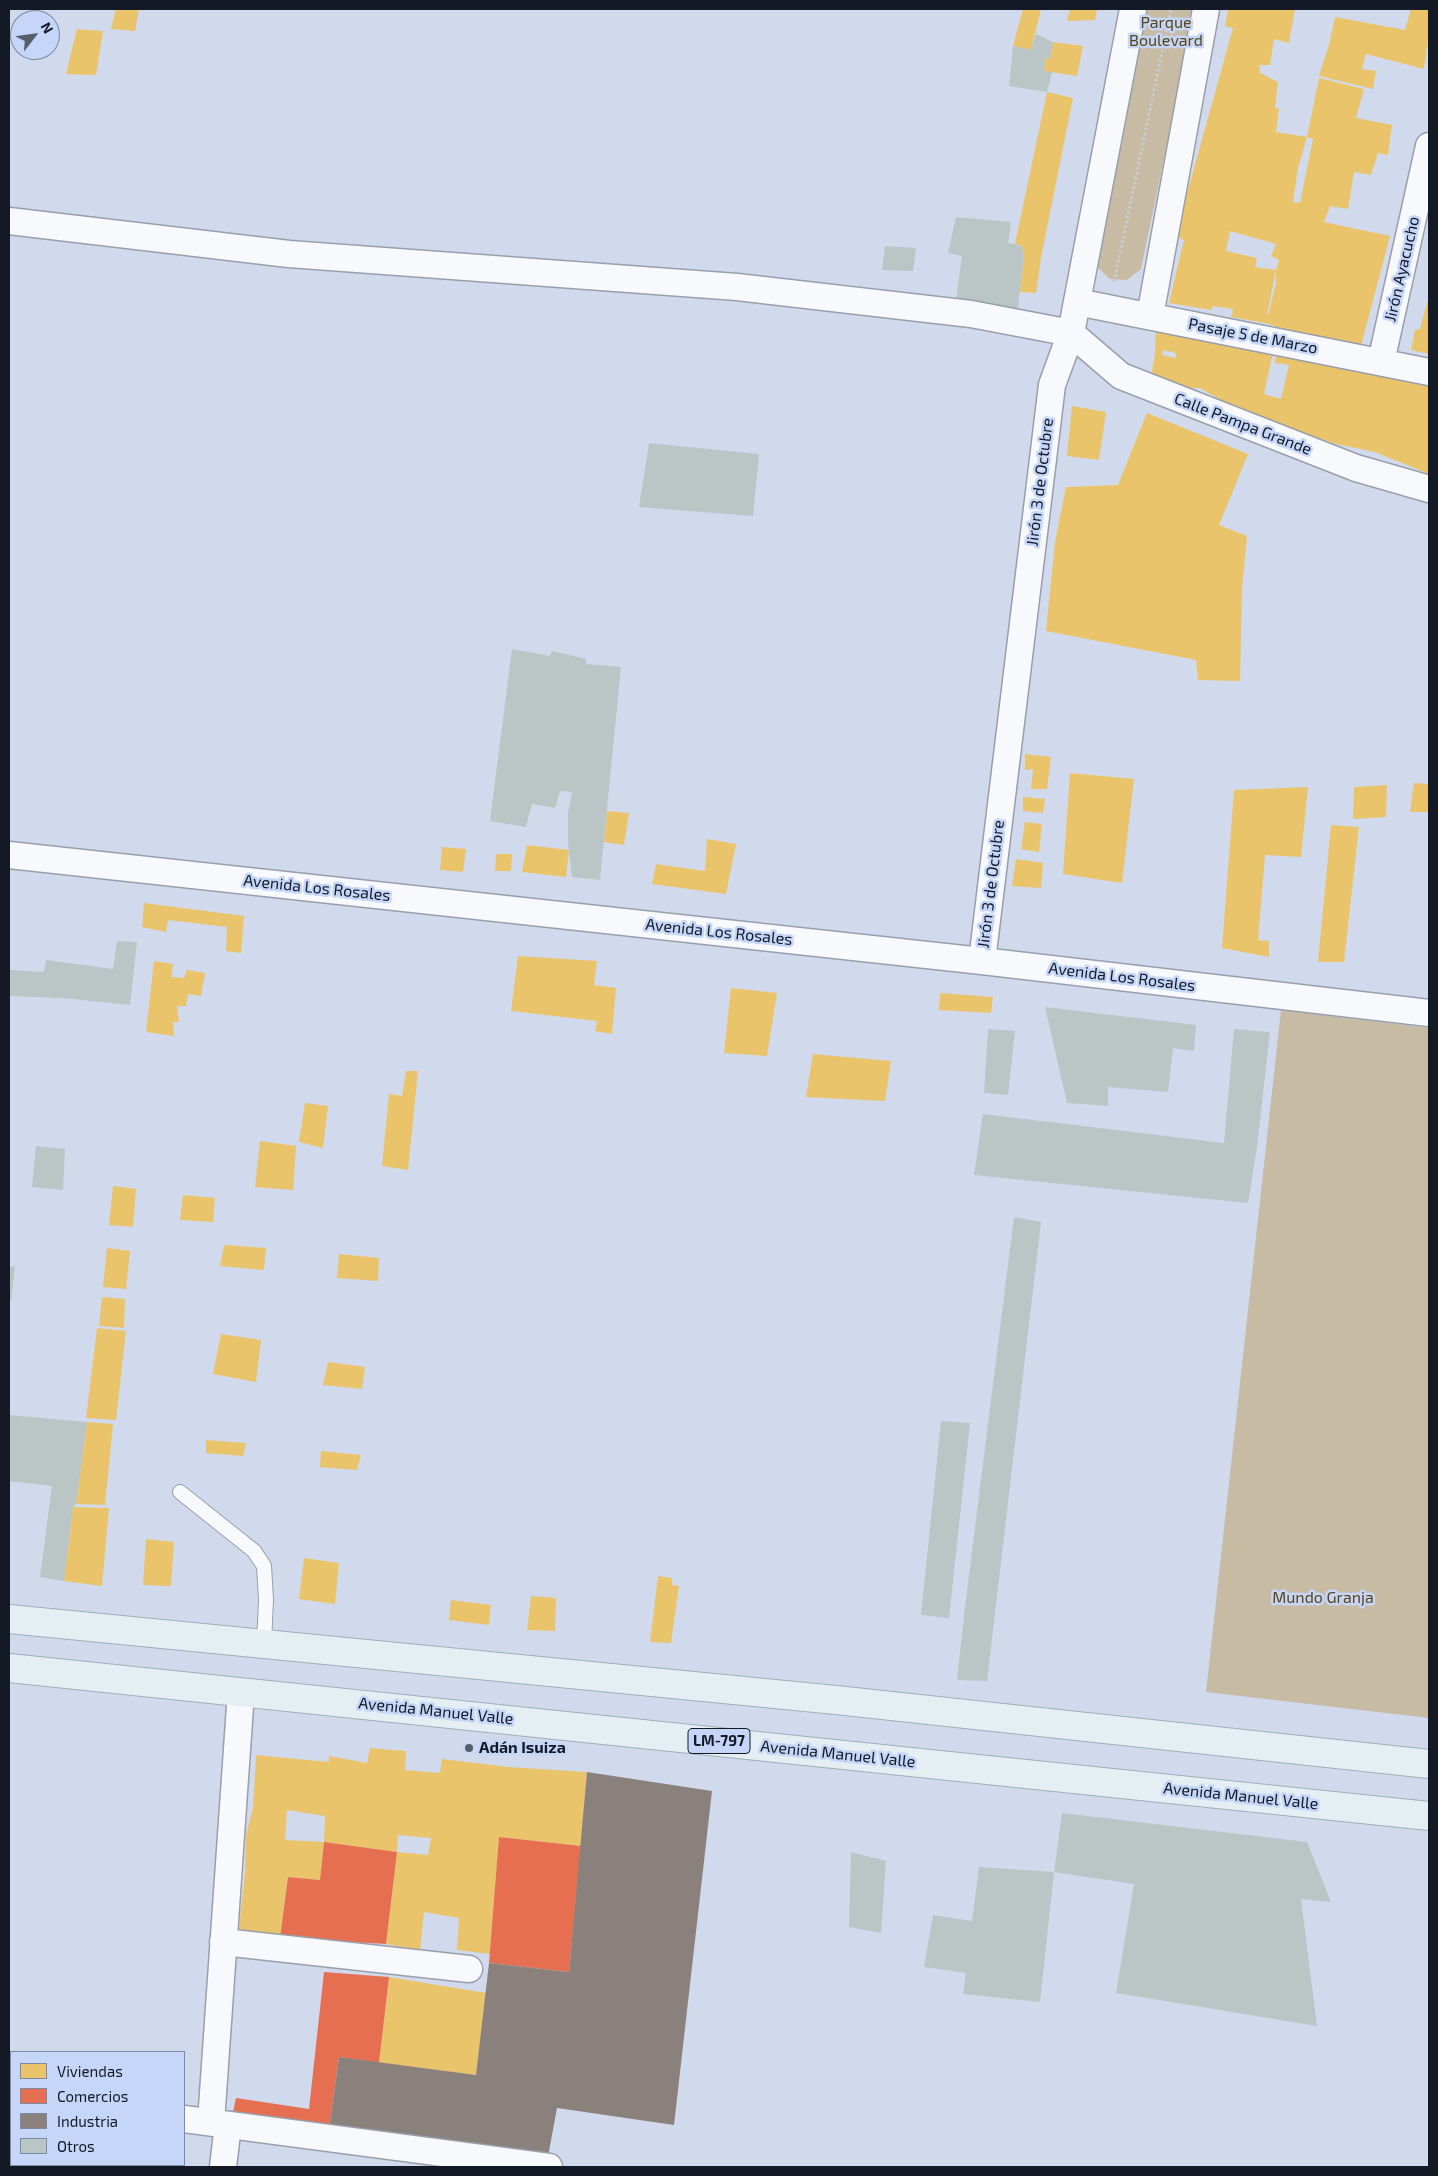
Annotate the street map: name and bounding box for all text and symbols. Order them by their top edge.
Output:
north arrow [10,10,60,60]
park label: Parque Boulevard [1129,13,1203,51]
text: N [38,19,57,36]
street label: Jirón Ayacucho [1381,214,1423,324]
street label: Pasaje 5 de Marzo [1187,314,1319,358]
street label: Calle Pampa Grande [1172,389,1314,459]
street label: Jirón 3 de Octubre [1023,417,1057,547]
street label: Jirón 3 de Octubre [974,819,1008,949]
street label: Avenida Los Rosales [243,871,391,905]
street label: Avenida Los Rosales [645,915,793,949]
street label: Avenida Los Rosales [1048,958,1196,996]
park label: Mundo Granja [1272,1588,1374,1608]
street label: Avenida Manuel Valle [358,1693,514,1729]
road number: LM-797 [688,1728,750,1754]
street label: Avenida Manuel Valle [760,1736,916,1772]
place label: Adán Isuiza [479,1738,566,1758]
marker: Adán Isuiza [463,1742,475,1754]
street label: Avenida Manuel Valle [1163,1778,1319,1814]
legend [10,2051,185,2166]
text: Viviendas [57,2062,123,2080]
text: Comercios [57,2087,128,2105]
text: Industria [57,2112,118,2130]
text: Otros [57,2137,95,2155]

